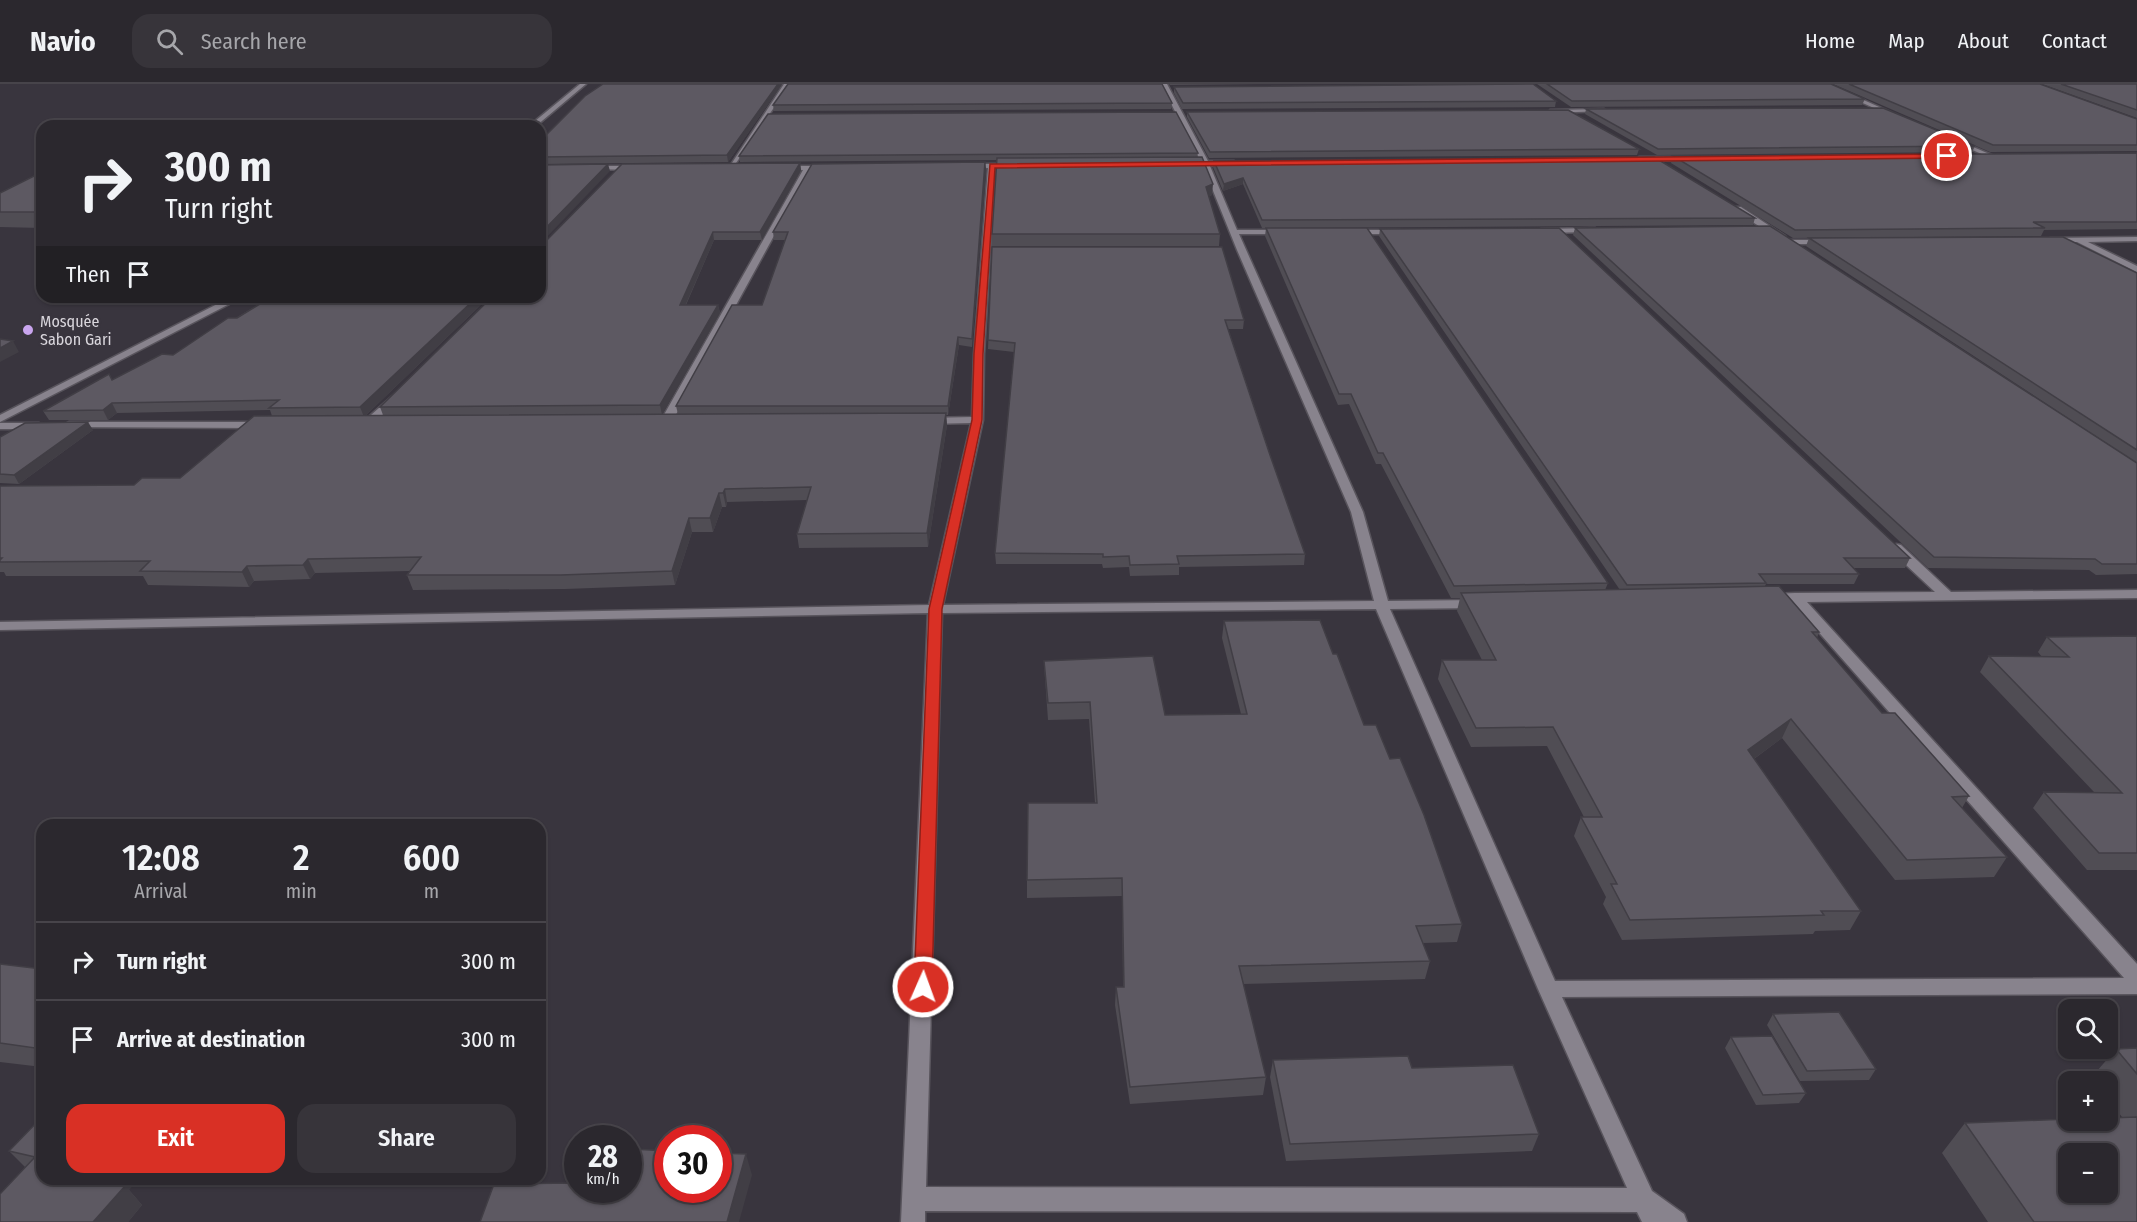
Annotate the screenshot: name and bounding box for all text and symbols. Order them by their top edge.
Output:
search box [132,14,552,68]
text: Navio [30,25,96,58]
icon: search [153,25,186,58]
text: Search here [201,28,307,55]
text: Home [1805,28,1855,54]
text: Map [1888,28,1925,54]
text: About [1958,28,2009,54]
text: Contact [2042,28,2107,54]
pin [1921,130,1972,181]
icon: arrive [1930,139,1963,172]
text: 300 m [165,142,272,192]
icon: right [66,144,144,222]
text: Turn right [165,193,273,225]
icon: arrive [122,258,155,291]
text: Then [66,261,110,288]
place label: Mosquée Sabon Gari [40,312,112,349]
marker: Mosquée Sabon Gari [21,323,35,337]
text: 12:08 [122,836,200,880]
text: 2 [293,836,310,880]
text: 600 [403,836,460,880]
text: Arrival [134,879,187,903]
text: min [286,879,317,903]
text: m [424,879,439,903]
icon: right [66,945,99,978]
text: Turn right [117,948,206,975]
text: 300 m [461,948,516,975]
position arrow [891,955,955,1019]
map controls [2058,999,2118,1203]
button: search [2058,999,2118,1059]
icon: arrive [66,1023,99,1056]
text: Arrive at destination [117,1026,305,1053]
text: 300 m [461,1026,516,1053]
button: + [2058,1071,2118,1131]
button: Exit [66,1104,285,1173]
button: Share [297,1104,516,1173]
speed limit sign: 30 [654,1125,732,1203]
text: 28 [588,1139,618,1175]
button: − [2058,1143,2118,1203]
text: km/h [586,1170,620,1188]

